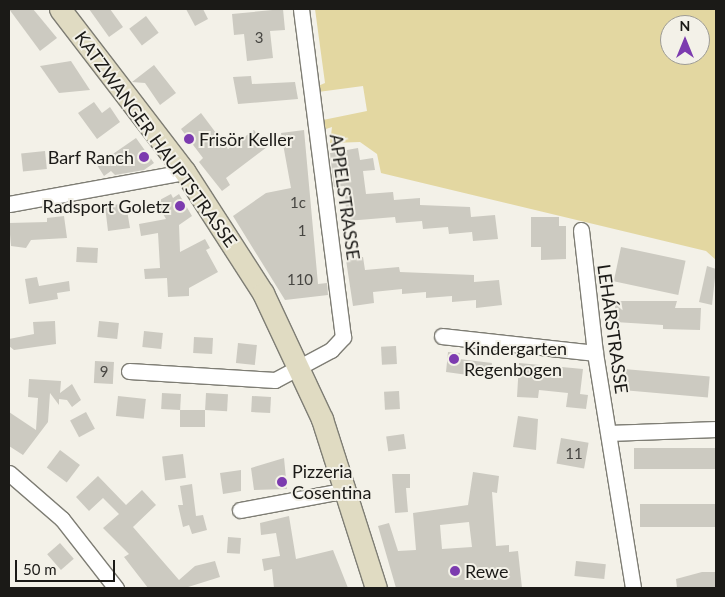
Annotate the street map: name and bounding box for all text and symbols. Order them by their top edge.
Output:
north arrow [660,15,710,65]
text: N [680,17,690,34]
street label: KATZWANGER HAUPTSTRASSE [70,27,242,251]
house number: 3 [255,29,263,47]
place label: Frisör Keller [199,128,294,150]
marker: Frisör Keller [183,133,195,145]
street label: APPELSTRASSE [325,133,365,261]
place label: Barf Ranch [47,146,134,168]
marker: Barf Ranch [138,151,150,163]
house number: 1c [290,194,306,212]
place label: Radsport Goletz [43,195,170,217]
marker: Radsport Goletz [174,200,186,212]
house number: 1 [298,222,306,240]
street label: LEHÁRSTRASSE [593,263,633,395]
house number: 110 [287,271,313,289]
place label: Kindergarten Regenbogen [464,338,567,380]
marker: Kindergarten Regenbogen [448,353,460,365]
house number: 9 [100,363,108,381]
house number: 11 [565,445,583,463]
place label: Pizzeria Cosentina [292,461,371,504]
marker: Pizzeria Cosentina [276,476,288,488]
scale bar [18,550,118,582]
text: 50 m [23,560,57,578]
place label: Rewe [465,560,509,582]
marker: Rewe [449,565,461,577]

